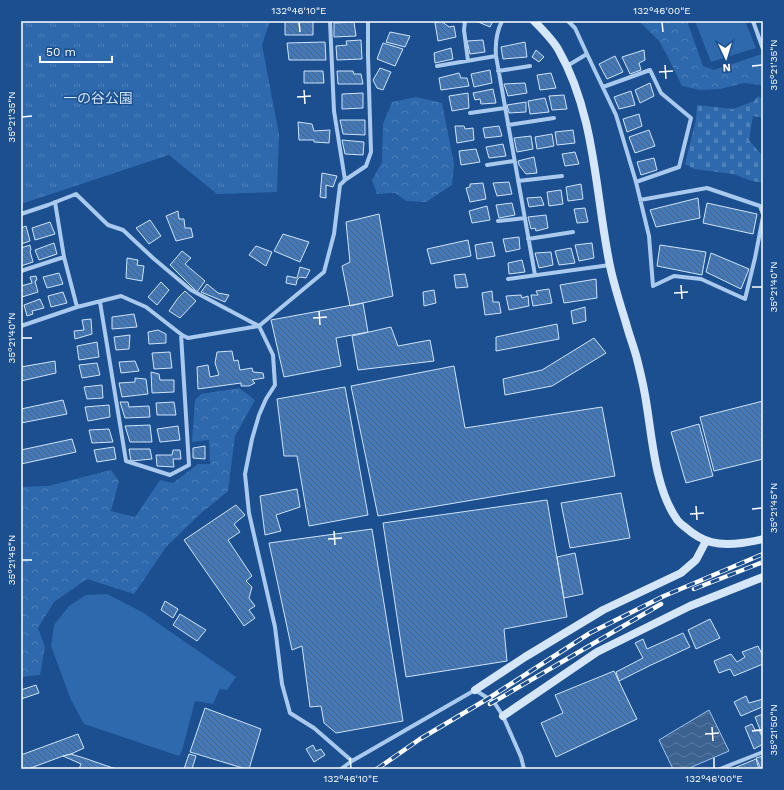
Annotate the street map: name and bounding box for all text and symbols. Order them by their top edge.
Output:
text: 132°46'10"E [272,5,326,16]
text: 132°46'00"E [633,5,691,16]
scale bar [40,38,112,64]
north arrow [706,38,746,78]
text: 35°21'35"N [768,39,779,91]
text: 50 m [46,45,76,59]
text: N [722,61,731,74]
park label: 一の谷公園 [63,90,133,106]
text: 35°21'35"N [6,91,17,143]
text: 35°21'40"N [768,261,779,313]
text: 35°21'40"N [6,312,17,364]
text: 35°21'45"N [768,483,779,533]
text: 35°21'45"N [6,535,17,585]
text: 35°21'50"N [768,704,779,756]
text: 132°46'10"E [324,773,378,784]
text: 132°46'00"E [685,773,743,784]

